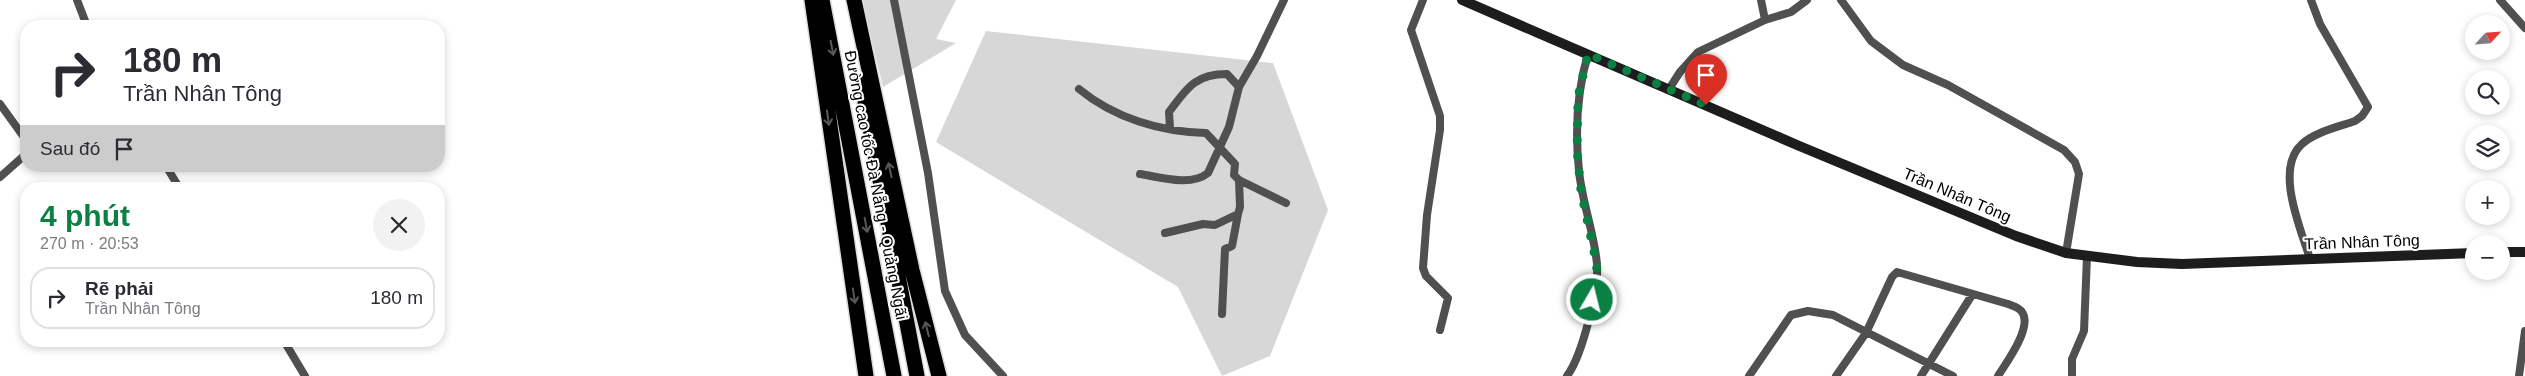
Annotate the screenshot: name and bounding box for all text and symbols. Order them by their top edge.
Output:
north arrow [2465,15,2510,60]
map controls [2465,15,2510,280]
one-way arrow [828,39,837,55]
icon: right [40,40,105,105]
text: 180 m [123,40,222,79]
street label: Đường cao tốc Đà Nẵng - Quảng Ngãi [842,49,911,321]
pin [1685,54,1727,105]
icon: arrive [1692,61,1720,89]
button: search [2465,70,2510,115]
text: Trần Nhân Tông [123,81,282,106]
one-way arrow [823,109,833,125]
button: layers [2465,125,2510,170]
icon: arrive [110,135,138,163]
text: Sau đó [40,138,100,159]
one-way arrow [885,163,895,179]
street label: Trần Nhân Tông [1900,165,2014,225]
button: + [2465,180,2510,225]
text: 4 phút [40,199,130,232]
button: close [373,199,425,251]
one-way arrow [861,216,871,232]
street label: Trần Nhân Tông [2304,231,2420,253]
text: 270 m · 20:53 [40,235,139,252]
button: − [2465,235,2510,280]
position arrow [1565,273,1617,325]
text: Rẽ phải [85,278,154,299]
icon: right [42,284,70,312]
text: 180 m [370,287,423,308]
one-way arrow [849,287,859,303]
text: Trần Nhân Tông [85,300,201,317]
one-way arrow [922,321,931,337]

